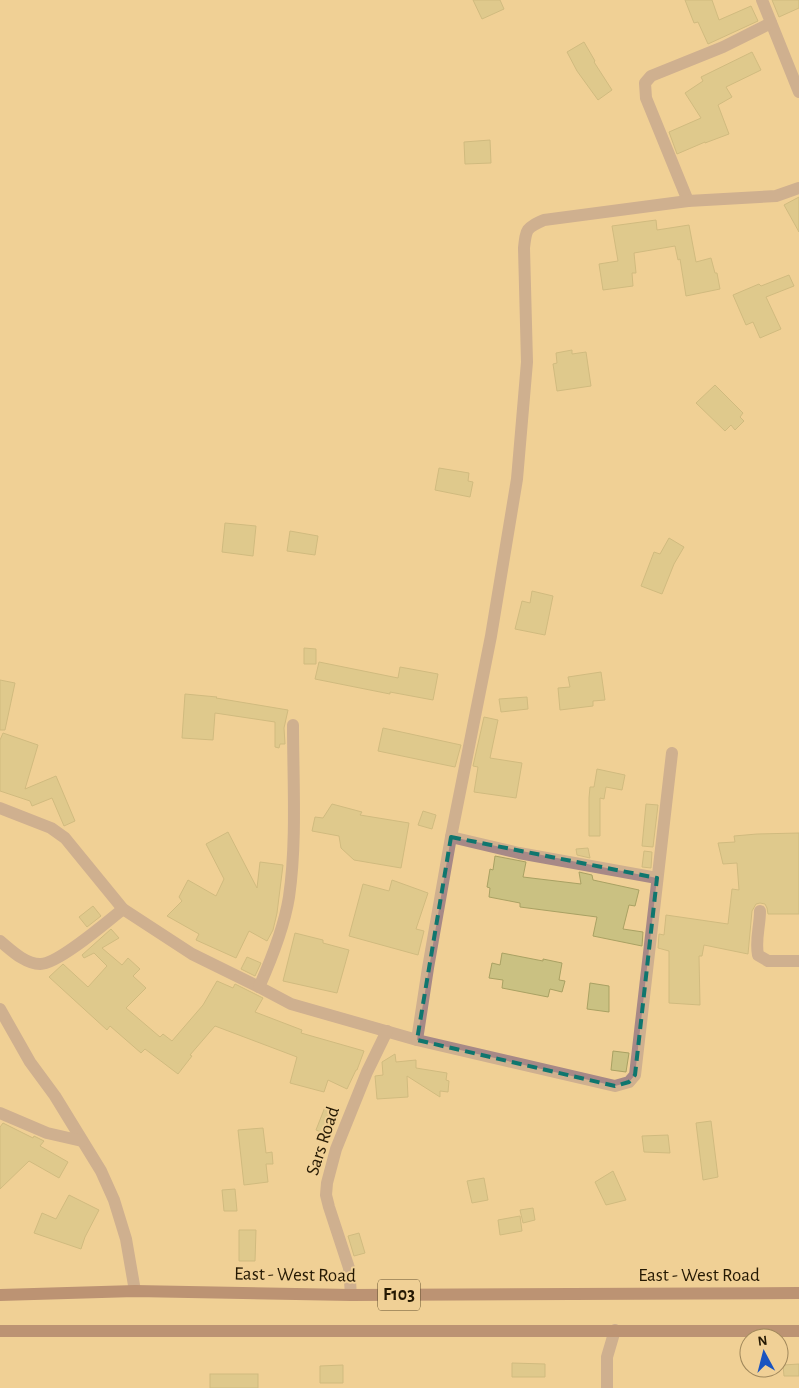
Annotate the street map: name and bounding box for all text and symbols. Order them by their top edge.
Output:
street label: Sars Road [303,1104,343,1178]
street label: East - West Road [234,1264,356,1286]
street label: East - West Road [638,1266,760,1285]
road number: F103 [378,1280,420,1310]
north arrow [739,1328,789,1378]
text: N [757,1334,768,1349]

